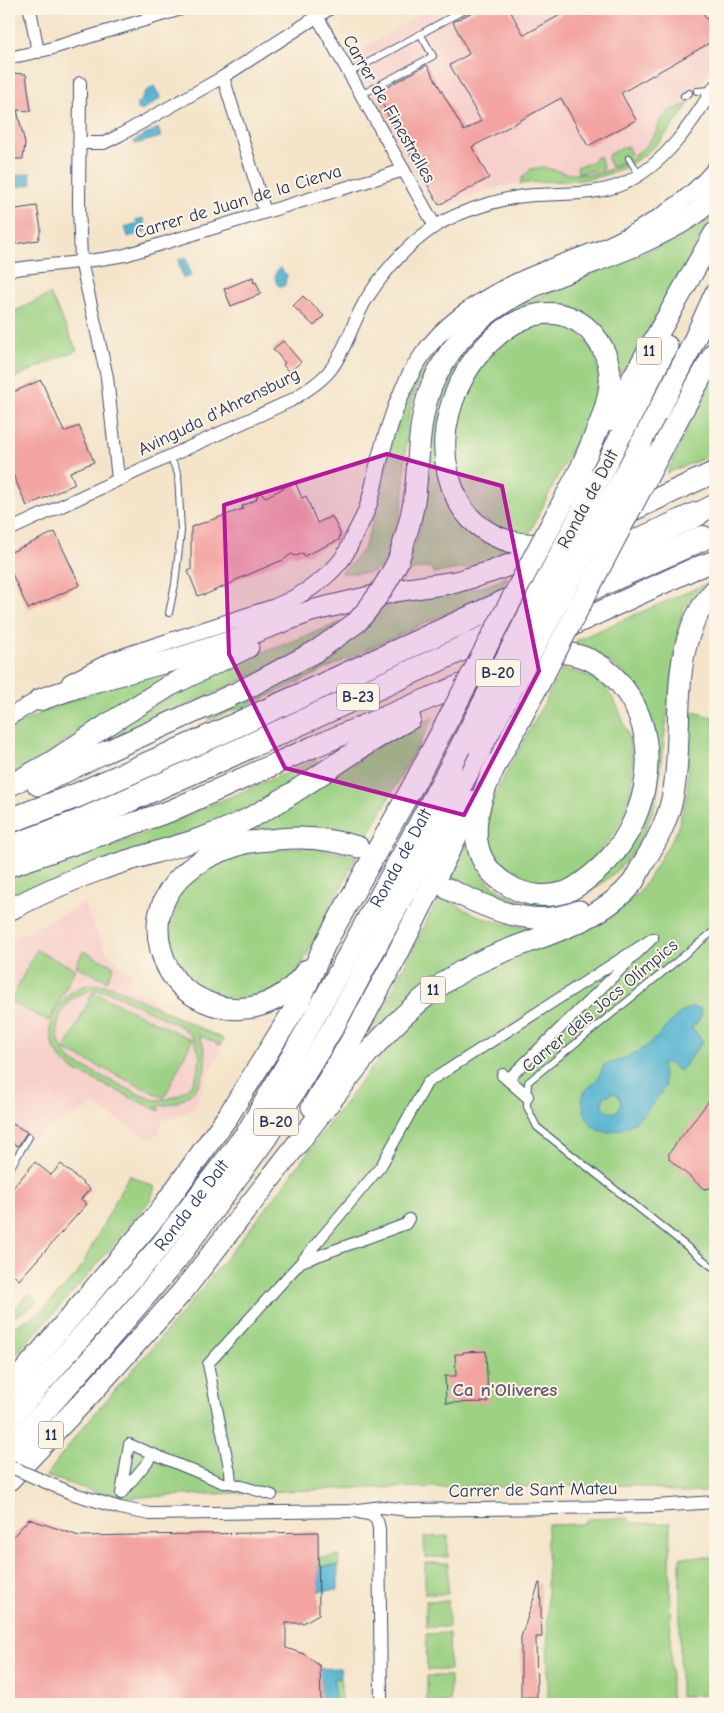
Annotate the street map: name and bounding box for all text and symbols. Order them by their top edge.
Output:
street label: Carrer de Finestrelles [338,31,440,187]
street label: Carrer de Juan de la Cierva [132,160,344,244]
road number: 11 [636,338,662,364]
street label: Avinguda d'Ahrensburg [135,364,303,460]
street label: Ronda de Dalt [553,445,623,552]
road number: B-20 [476,660,520,686]
road number: B-23 [337,684,379,710]
street label: Ronda de Dalt [365,804,436,911]
street label: Carrer dels Jocs Olímpics [518,935,682,1077]
road number: 11 [420,976,446,1004]
road number: B-20 [254,1108,298,1136]
street label: Ronda de Dalt [150,1155,233,1255]
district label: Ca n'Oliveres [453,1379,557,1401]
road number: 11 [38,1422,64,1448]
street label: Carrer de Sant Mateu [449,1478,617,1502]

